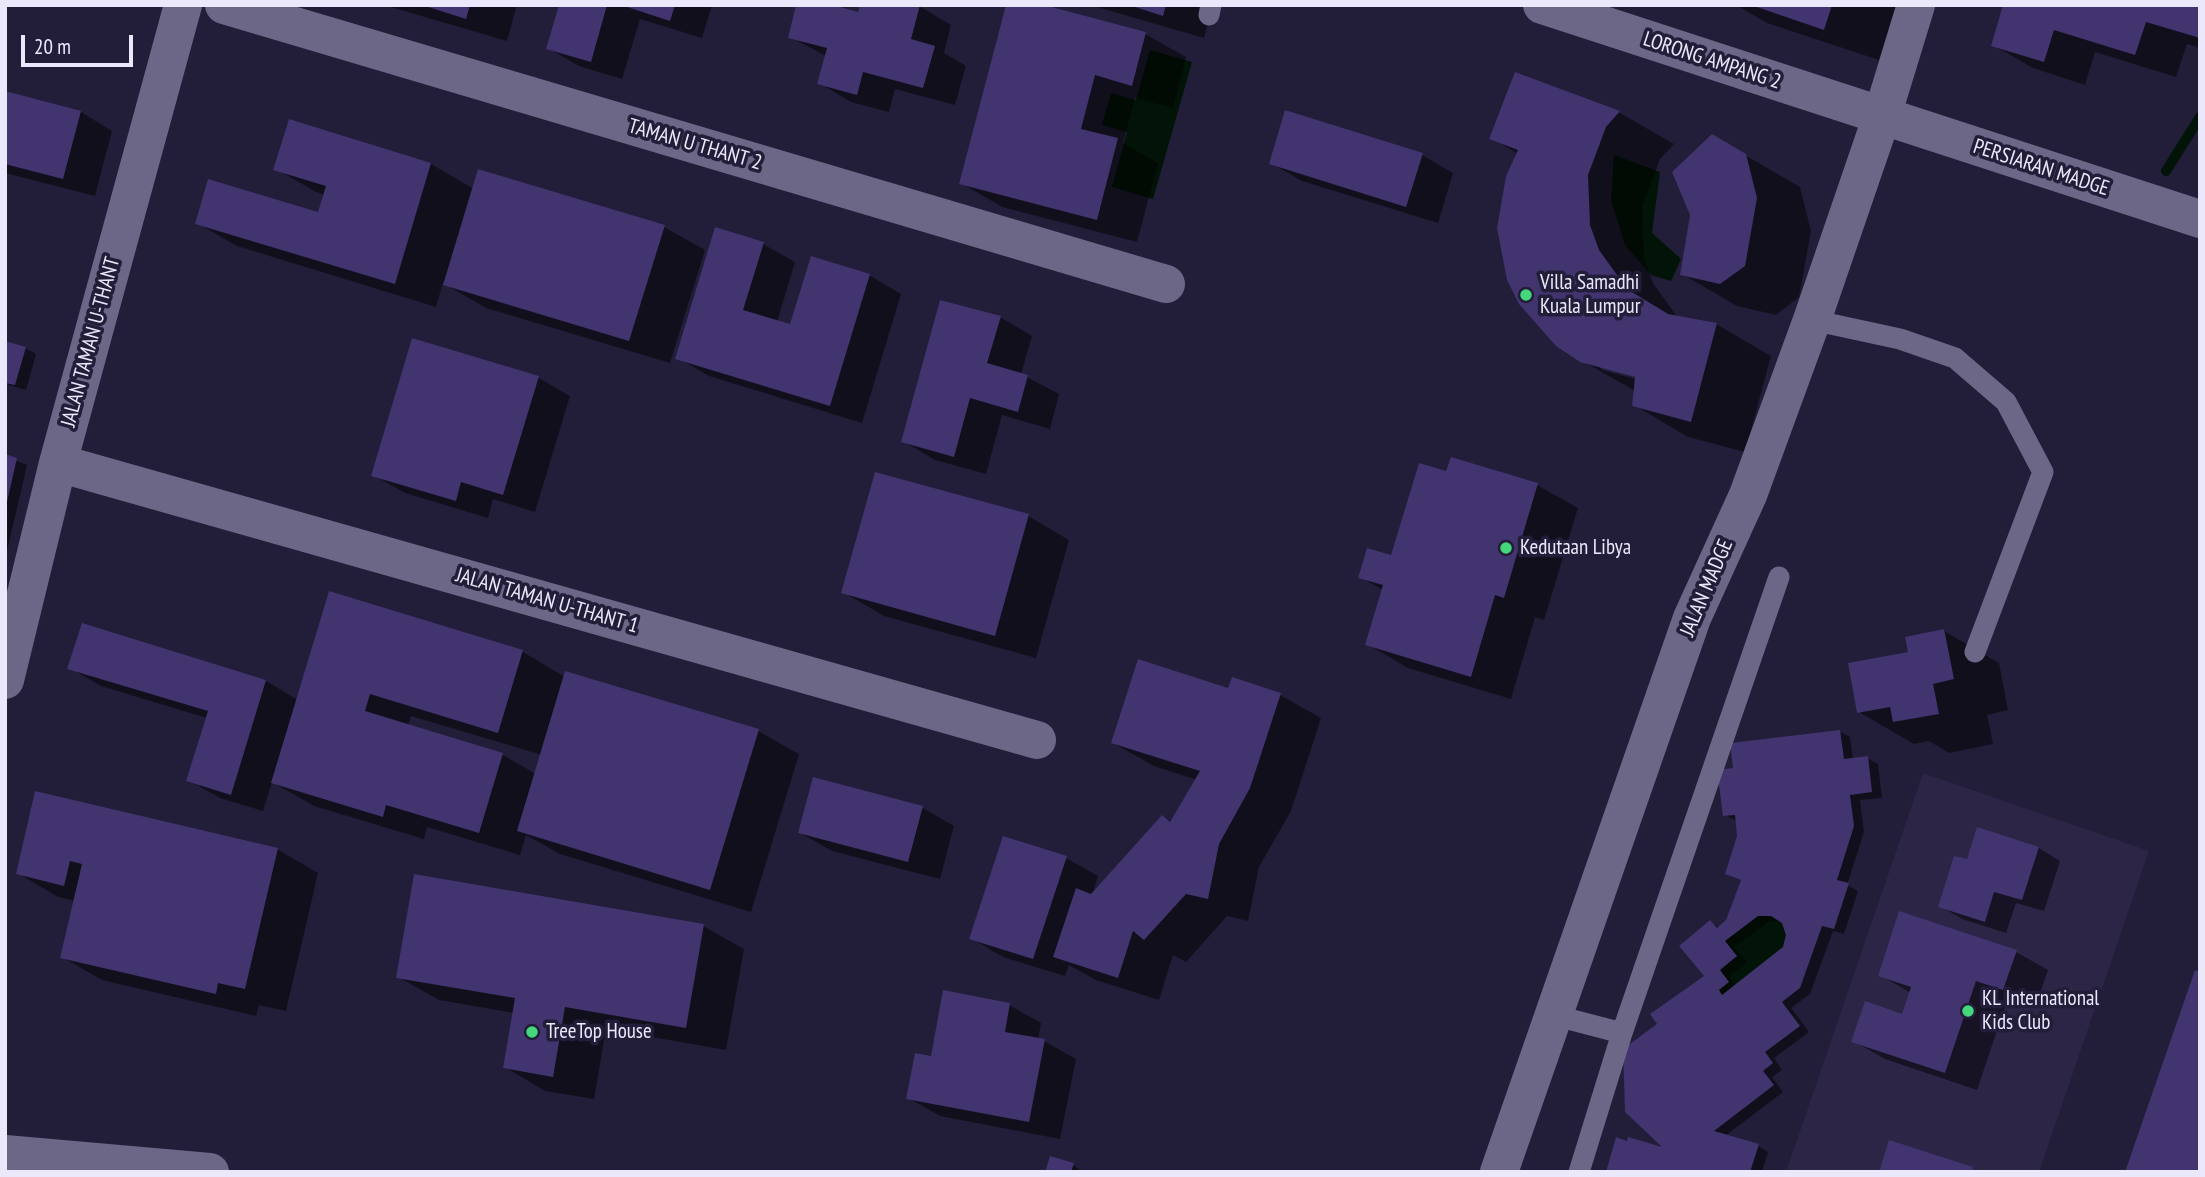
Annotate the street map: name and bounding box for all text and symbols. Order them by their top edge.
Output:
scale bar [24,21,136,65]
street label: LORONG AMPANG 2 [1640,27,1784,95]
text: 20 m [34,33,71,60]
street label: TAMAN U THANT 2 [625,114,765,176]
street label: PERSIARAN MADGE [1970,134,2112,202]
street label: JALAN TAMAN U-THANT [56,254,126,430]
place label: Villa Samadhi Kuala Lumpur [1540,270,1640,320]
marker: Villa Samadhi Kuala Lumpur [1518,287,1534,303]
place label: Kedutaan Libya [1520,535,1631,561]
street label: JALAN MADGE [1675,536,1739,640]
marker: Kedutaan Libya [1498,540,1514,556]
street label: JALAN TAMAN U-THANT 1 [453,563,641,639]
place label: KL International Kids Club [1982,986,2099,1036]
marker: KL International Kids Club [1960,1003,1976,1019]
place label: TreeTop House [546,1019,652,1045]
marker: TreeTop House [524,1024,540,1040]

